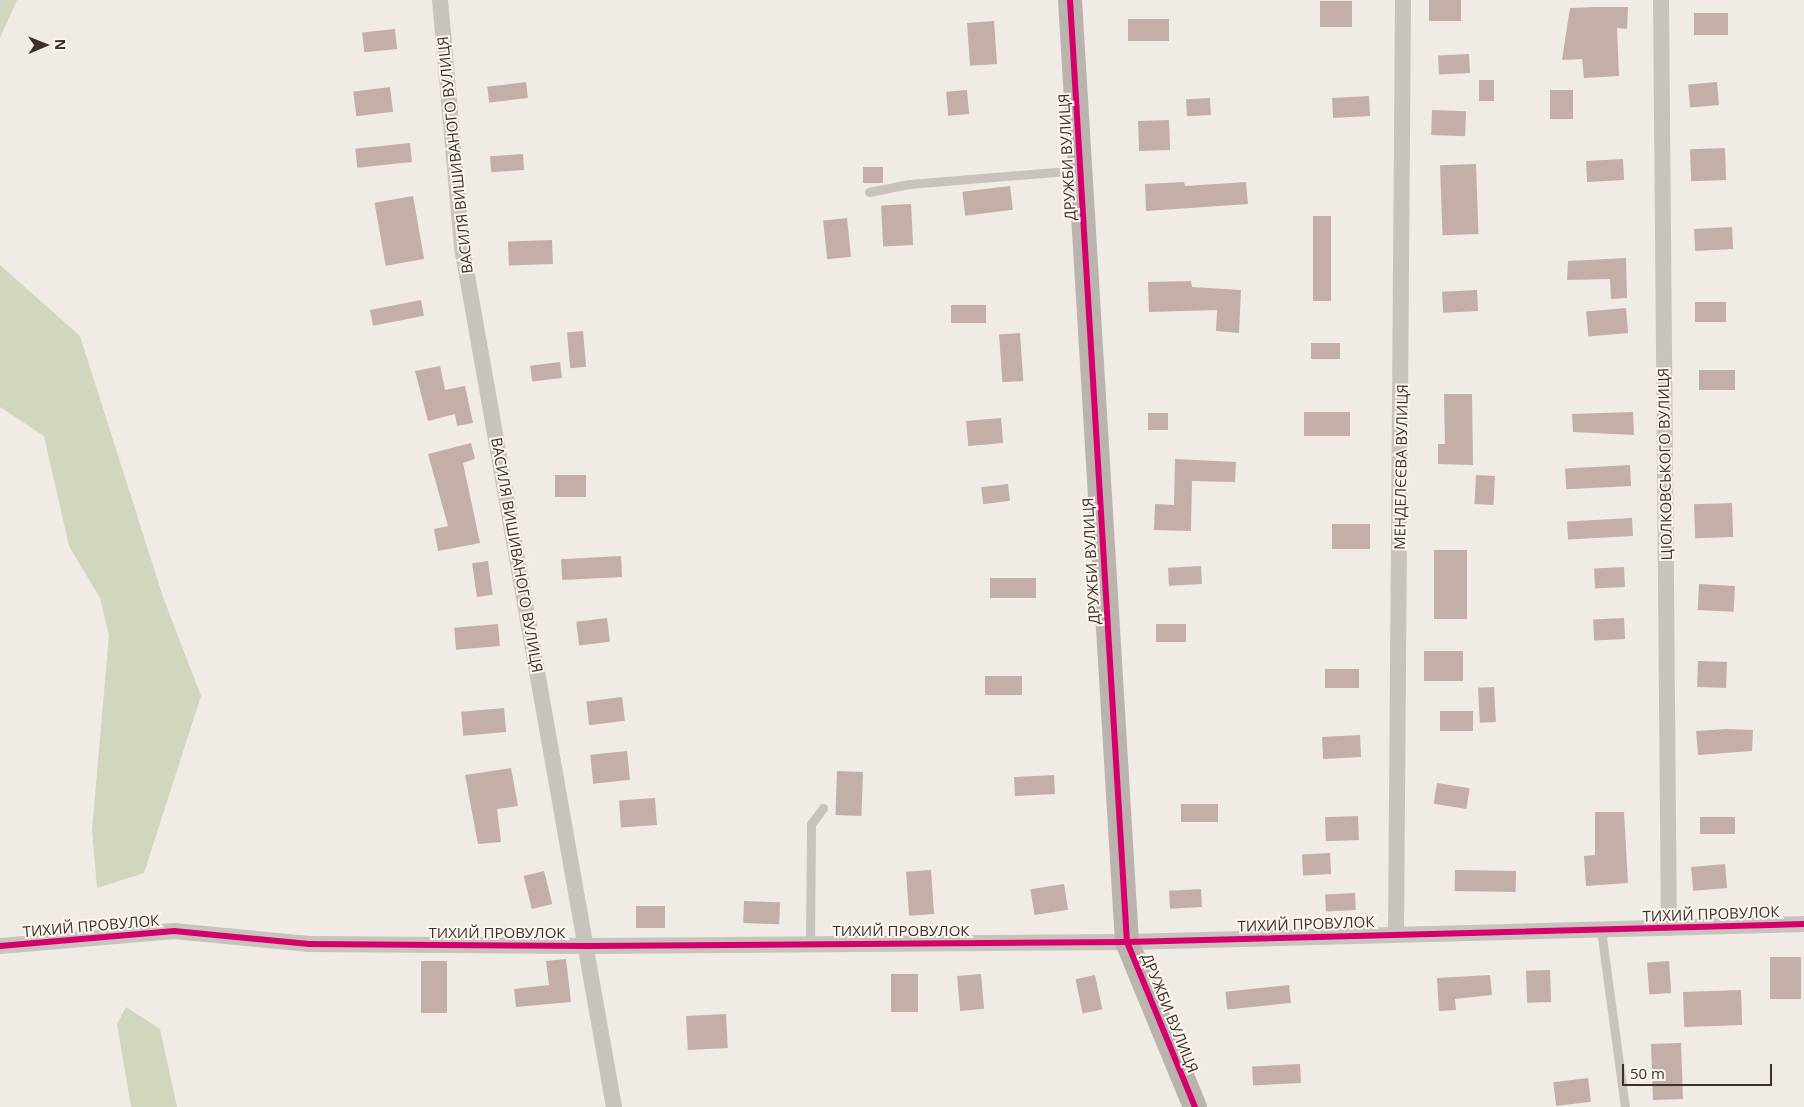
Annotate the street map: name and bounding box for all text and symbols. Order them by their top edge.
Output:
north arrow [20,20,70,70]
street label: ВАСИЛЯ ВИШИВАНОГО ВУЛИЦЯ [434,35,476,275]
text: N [51,39,70,51]
street label: ДРУЖБИ ВУЛИЦЯ [1055,93,1079,221]
street label: ЦІОЛКОВСЬКОГО ВУЛИЦЯ [1654,368,1676,560]
street label: МЕНДЕЛЄЄВА ВУЛИЦЯ [1391,384,1411,550]
street label: ВАСИЛЯ ВИШИВАНОГО ВУЛИЦЯ [487,436,547,674]
street label: ДРУЖБИ ВУЛИЦЯ [1079,497,1103,625]
street label: ТИХИЙ ПРОВУЛОК [1642,903,1780,925]
street label: ТИХИЙ ПРОВУЛОК [22,911,160,941]
street label: ТИХИЙ ПРОВУЛОК [1237,913,1375,935]
street label: ТИХИЙ ПРОВУЛОК [833,922,969,940]
street label: ТИХИЙ ПРОВУЛОК [429,924,565,942]
street label: ДРУЖБИ ВУЛИЦЯ [1138,951,1202,1075]
scale bar [1624,1054,1774,1086]
text: 50 m [1630,1063,1665,1083]

